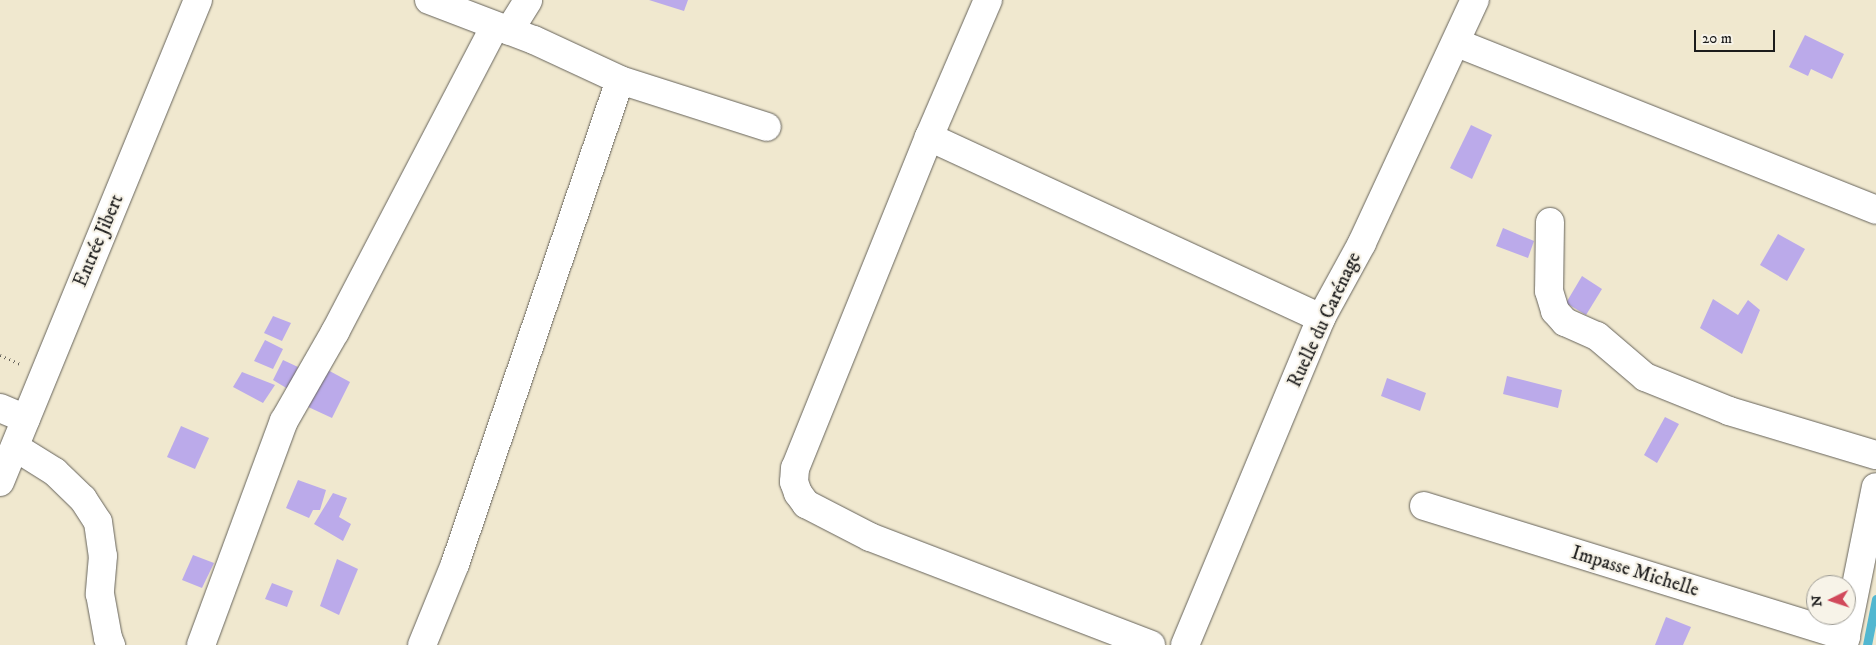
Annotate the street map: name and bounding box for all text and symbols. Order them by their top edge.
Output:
scale bar [1696,20,1777,52]
text: 20 m [1702,29,1732,48]
street label: Entrée Jibert [69,191,129,291]
street label: Ruelle du Carénage [1284,249,1366,391]
street label: Impasse Michelle [1569,542,1701,602]
north arrow [1806,575,1856,625]
text: N [1808,595,1826,607]

